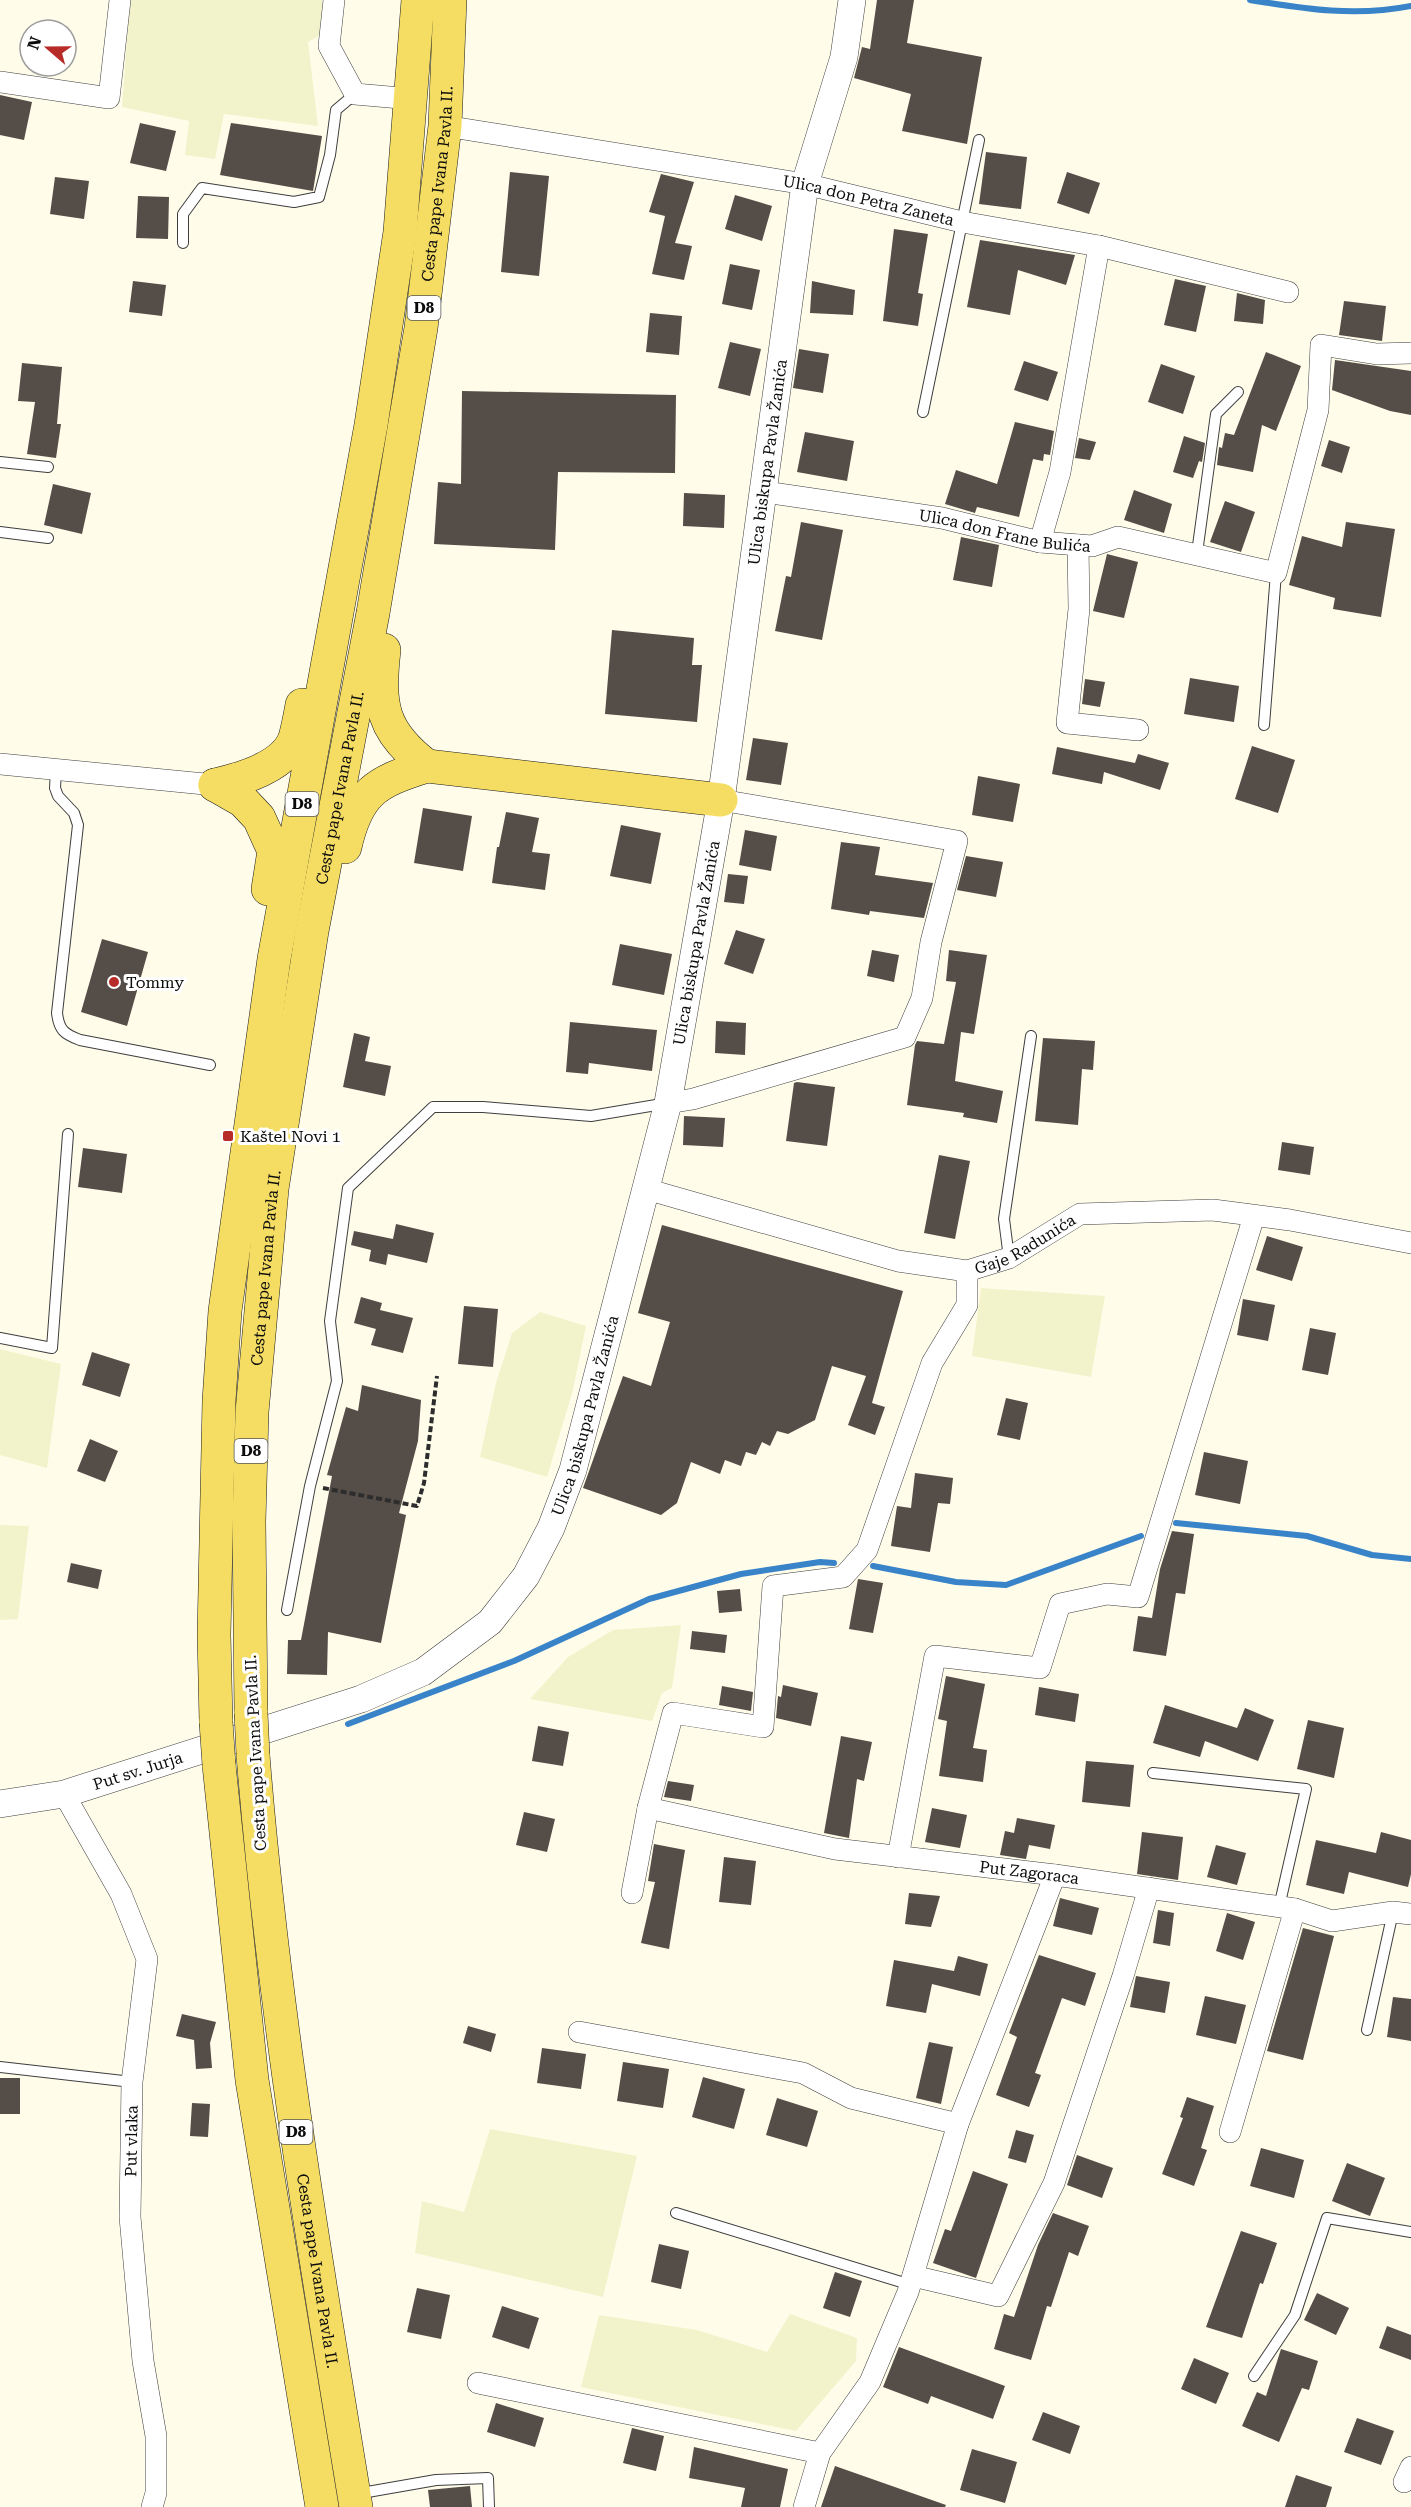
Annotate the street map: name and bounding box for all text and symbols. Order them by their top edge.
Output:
north arrow [18,18,78,78]
text: N [23,34,45,52]
street label: Cesta pape Ivana Pavla II. [418,86,457,283]
street label: Ulica don Petra Zaneta [781,172,956,230]
road number: D8 [408,296,440,320]
street label: Ulica biskupa Pavla Žanića [744,358,791,567]
street label: Ulica don Frane Bulića [917,506,1092,556]
street label: Cesta pape Ivana Pavla II. [312,689,368,886]
road number: D8 [286,792,318,816]
street label: Ulica biskupa Pavla Žanića [669,839,724,1047]
place label: Tommy [126,973,185,992]
marker: Tommy [107,975,121,989]
place label: Kaštel Novi 1 [240,1127,341,1146]
marker: Kaštel Novi 1 [221,1129,235,1143]
street label: Cesta pape Ivana Pavla II. [247,1168,285,1367]
street label: Gaje Radunića [972,1210,1079,1278]
street label: Ulica biskupa Pavla Žanića [547,1313,623,1519]
road number: D8 [234,1439,268,1463]
street label: Cesta pape Ivana Pavla II. [241,1654,270,1852]
street label: Put sv. Jurja [91,1748,185,1794]
street label: Put Zagoraca [978,1857,1081,1888]
street label: Put vlaka [121,2105,142,2177]
road number: D8 [280,2120,312,2144]
street label: Cesta pape Ivana Pavla II. [293,2172,342,2370]

